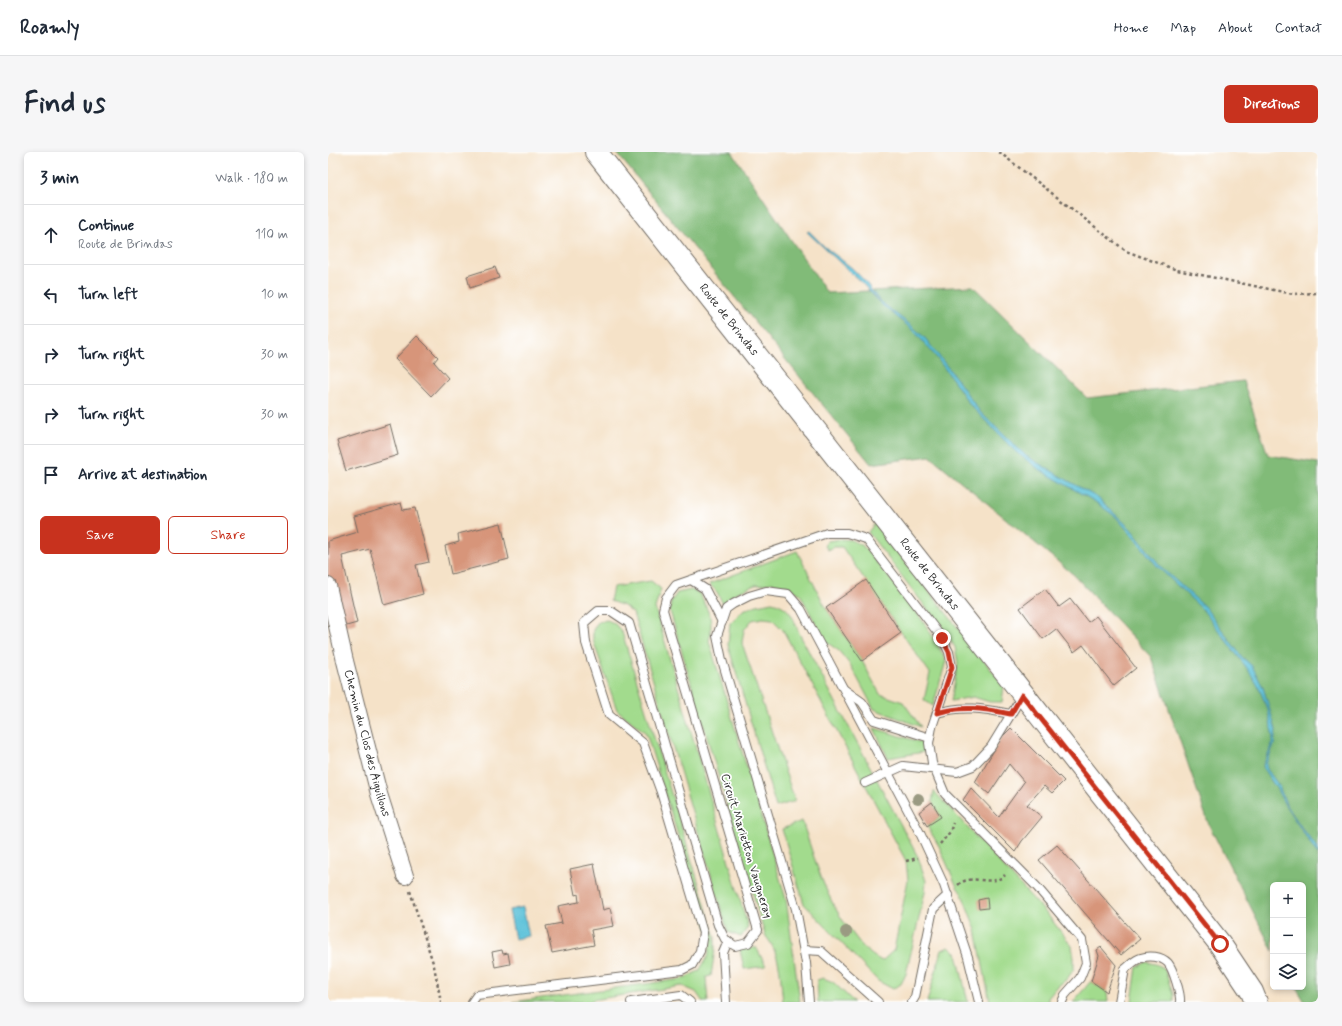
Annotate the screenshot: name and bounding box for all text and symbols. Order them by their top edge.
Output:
text: Roamly [20,15,79,40]
text: Home [1114,19,1148,37]
text: Map [1170,19,1196,37]
text: About [1218,19,1253,37]
text: Contact [1275,19,1322,37]
button: Directions [1224,85,1318,123]
text: Find us [24,86,105,123]
text: 3 min [40,167,79,189]
text: Walk · 180 m [215,170,288,187]
text: Continue [78,216,134,236]
icon: ahead [40,224,62,246]
text: 110 m [255,226,288,243]
text: Route de Brindas [78,236,173,253]
street label: Route de Brindas [695,281,762,359]
icon: left [40,284,62,306]
text: Turn left [78,285,138,305]
text: 10 m [261,286,288,303]
icon: right [40,344,62,366]
text: Turn right [78,345,145,365]
text: 30 m [261,346,288,363]
icon: right [40,404,62,426]
text: Turn right [78,405,145,425]
text: 30 m [261,406,288,423]
icon: arrive [40,464,62,486]
text: Arrive at destination [78,465,207,485]
button: Save [40,516,160,554]
button: Share [168,516,288,554]
street label: Route de Brindas [896,535,962,614]
route end [933,629,951,647]
street label: Chemin du Clos des Aiguillons [340,668,394,819]
street label: Circuit Marietton Vaugneray [716,772,776,920]
map controls [1270,882,1306,990]
button: + [1270,882,1306,918]
button: − [1270,918,1306,954]
route start [1211,935,1229,953]
button: layers [1270,954,1306,990]

